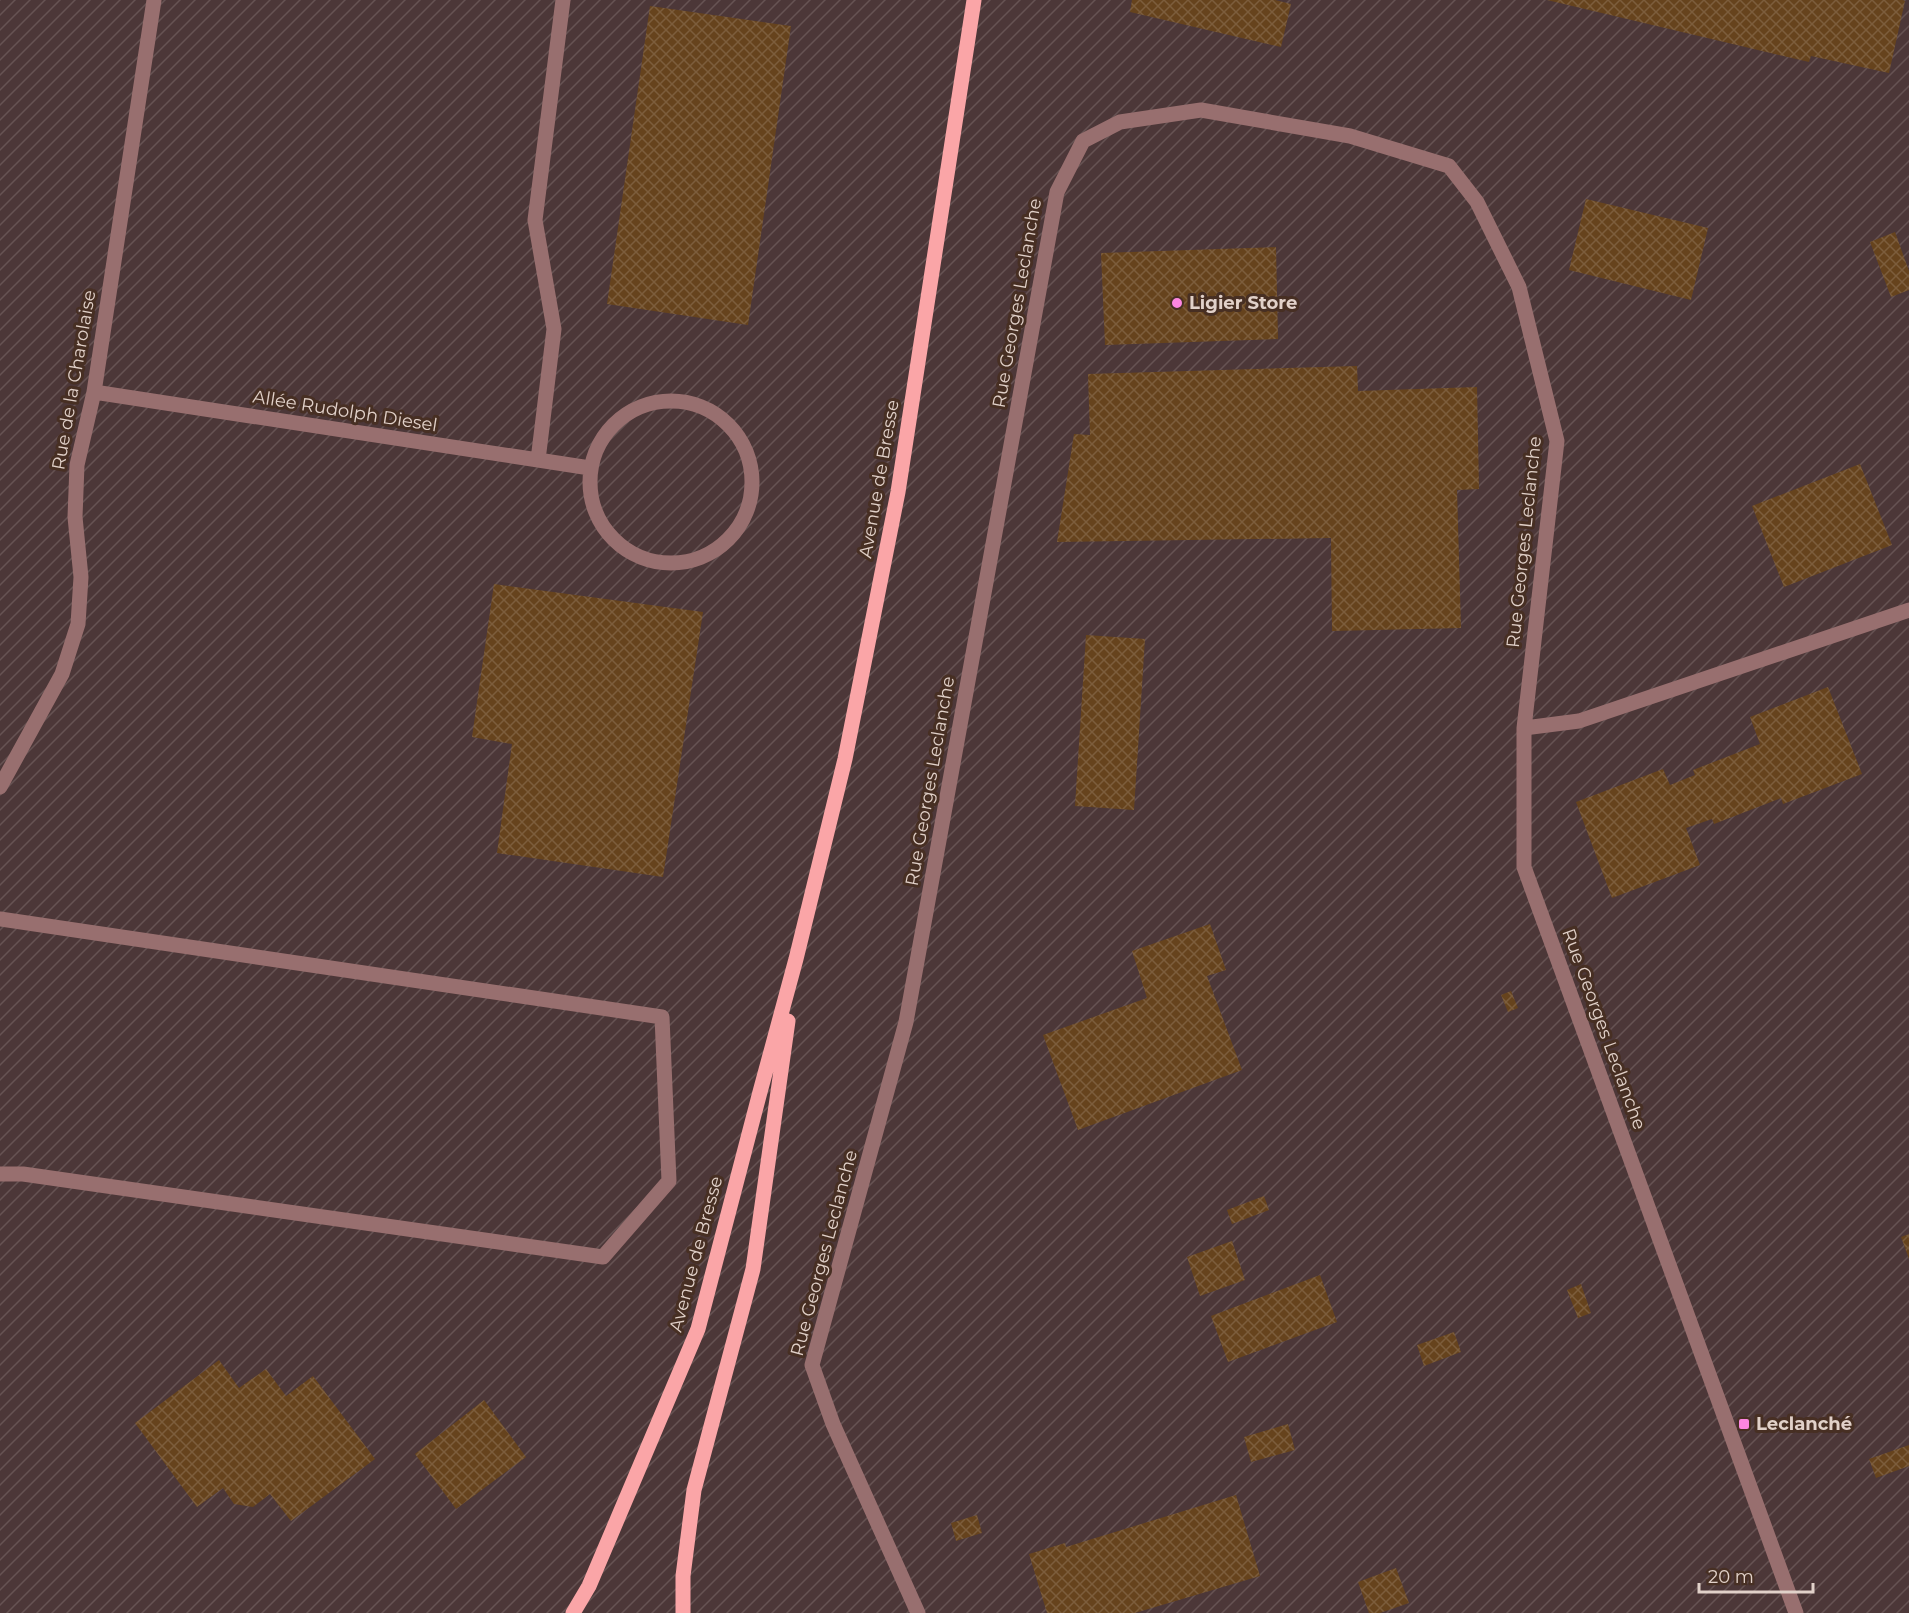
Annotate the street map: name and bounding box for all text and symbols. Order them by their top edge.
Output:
street label: Rue Georges Leclanche [988,196,1046,410]
street label: Rue de la Charolaise [47,288,101,472]
place label: Ligier Store [1189,292,1297,314]
marker: Ligier Store [1170,296,1184,310]
street label: Allée Rudolph Diesel [251,386,439,436]
street label: Avenue de Bresse [854,398,904,560]
street label: Rue Georges Leclanche [1502,435,1546,649]
street label: Rue Georges Leclanche [901,674,959,888]
street label: Rue Georges Leclanche [1557,925,1651,1133]
street label: Rue Georges Leclanche [786,1147,862,1358]
street label: Avenue de Bresse [665,1174,727,1334]
place label: Leclanché [1756,1413,1852,1435]
marker: Leclanché [1737,1417,1751,1431]
scale bar [1699,1556,1813,1594]
text: 20 m [1708,1566,1754,1588]

